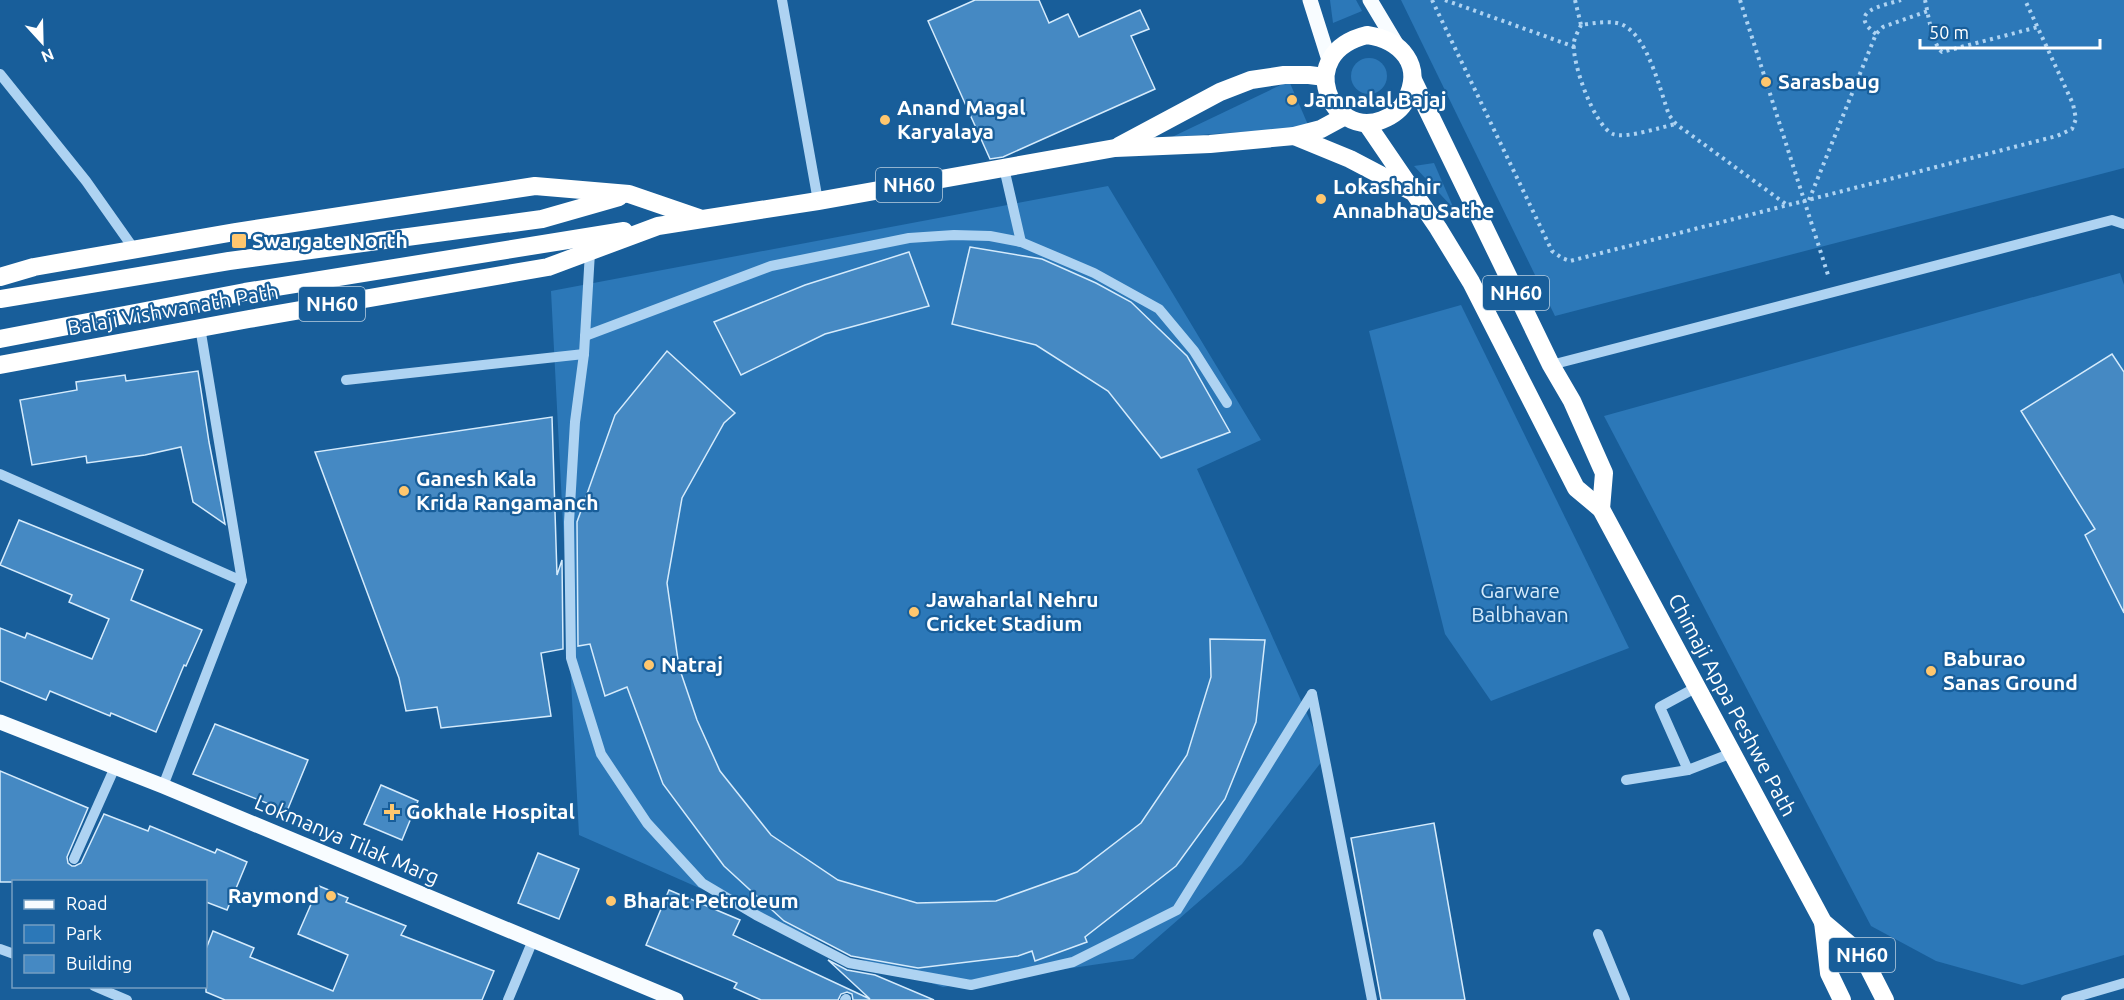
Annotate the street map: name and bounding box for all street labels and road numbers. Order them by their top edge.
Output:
road number: NH60 [876,168,942,202]
road number: NH60 [1483,276,1549,310]
street label: Balaji Vishwanath Path [65,279,280,339]
road number: NH60 [299,287,365,321]
street label: Chimaji Appa Peshwe Path [1664,589,1802,820]
street label: Lokmanya Tilak Marg [252,789,443,889]
road number: NH60 [1829,938,1895,972]

